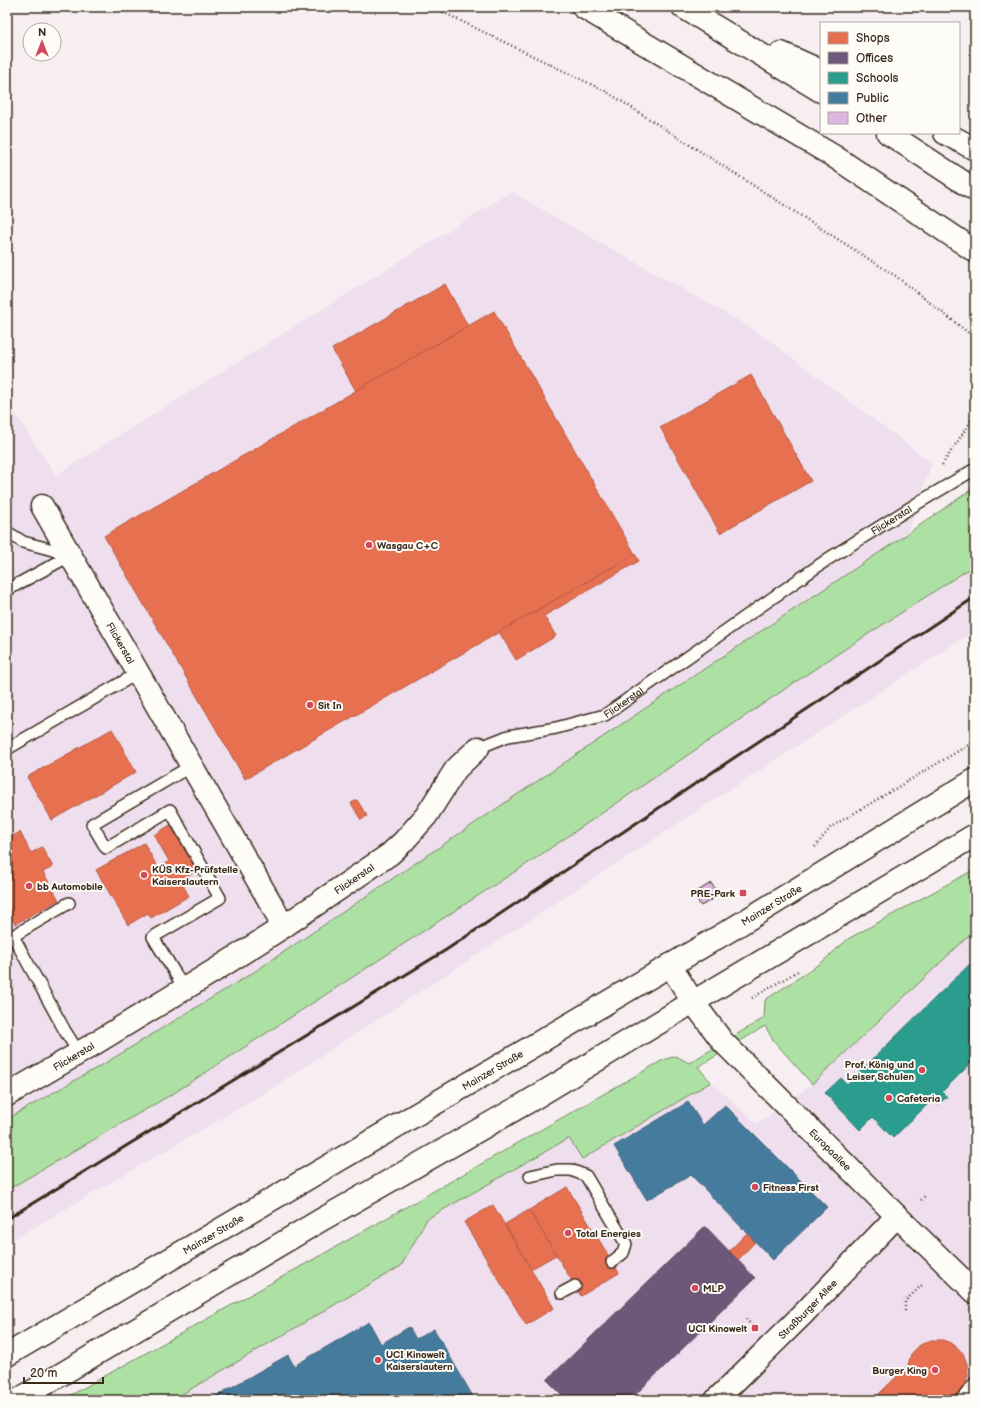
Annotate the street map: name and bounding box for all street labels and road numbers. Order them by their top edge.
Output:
street label: Flickerstal [869,503,914,538]
street label: Flickerstal [103,621,137,666]
street label: Flickerstal [602,685,646,721]
street label: Flickerstal [332,862,377,897]
street label: Mainzer Straße [739,883,804,929]
street label: Flickerstal [51,1040,97,1074]
street label: Mainzer Straße [460,1048,526,1093]
street label: Europaallee [806,1127,853,1174]
street label: Mainzer Straße [181,1212,246,1257]
street label: Straßburger Allee [776,1277,840,1342]

